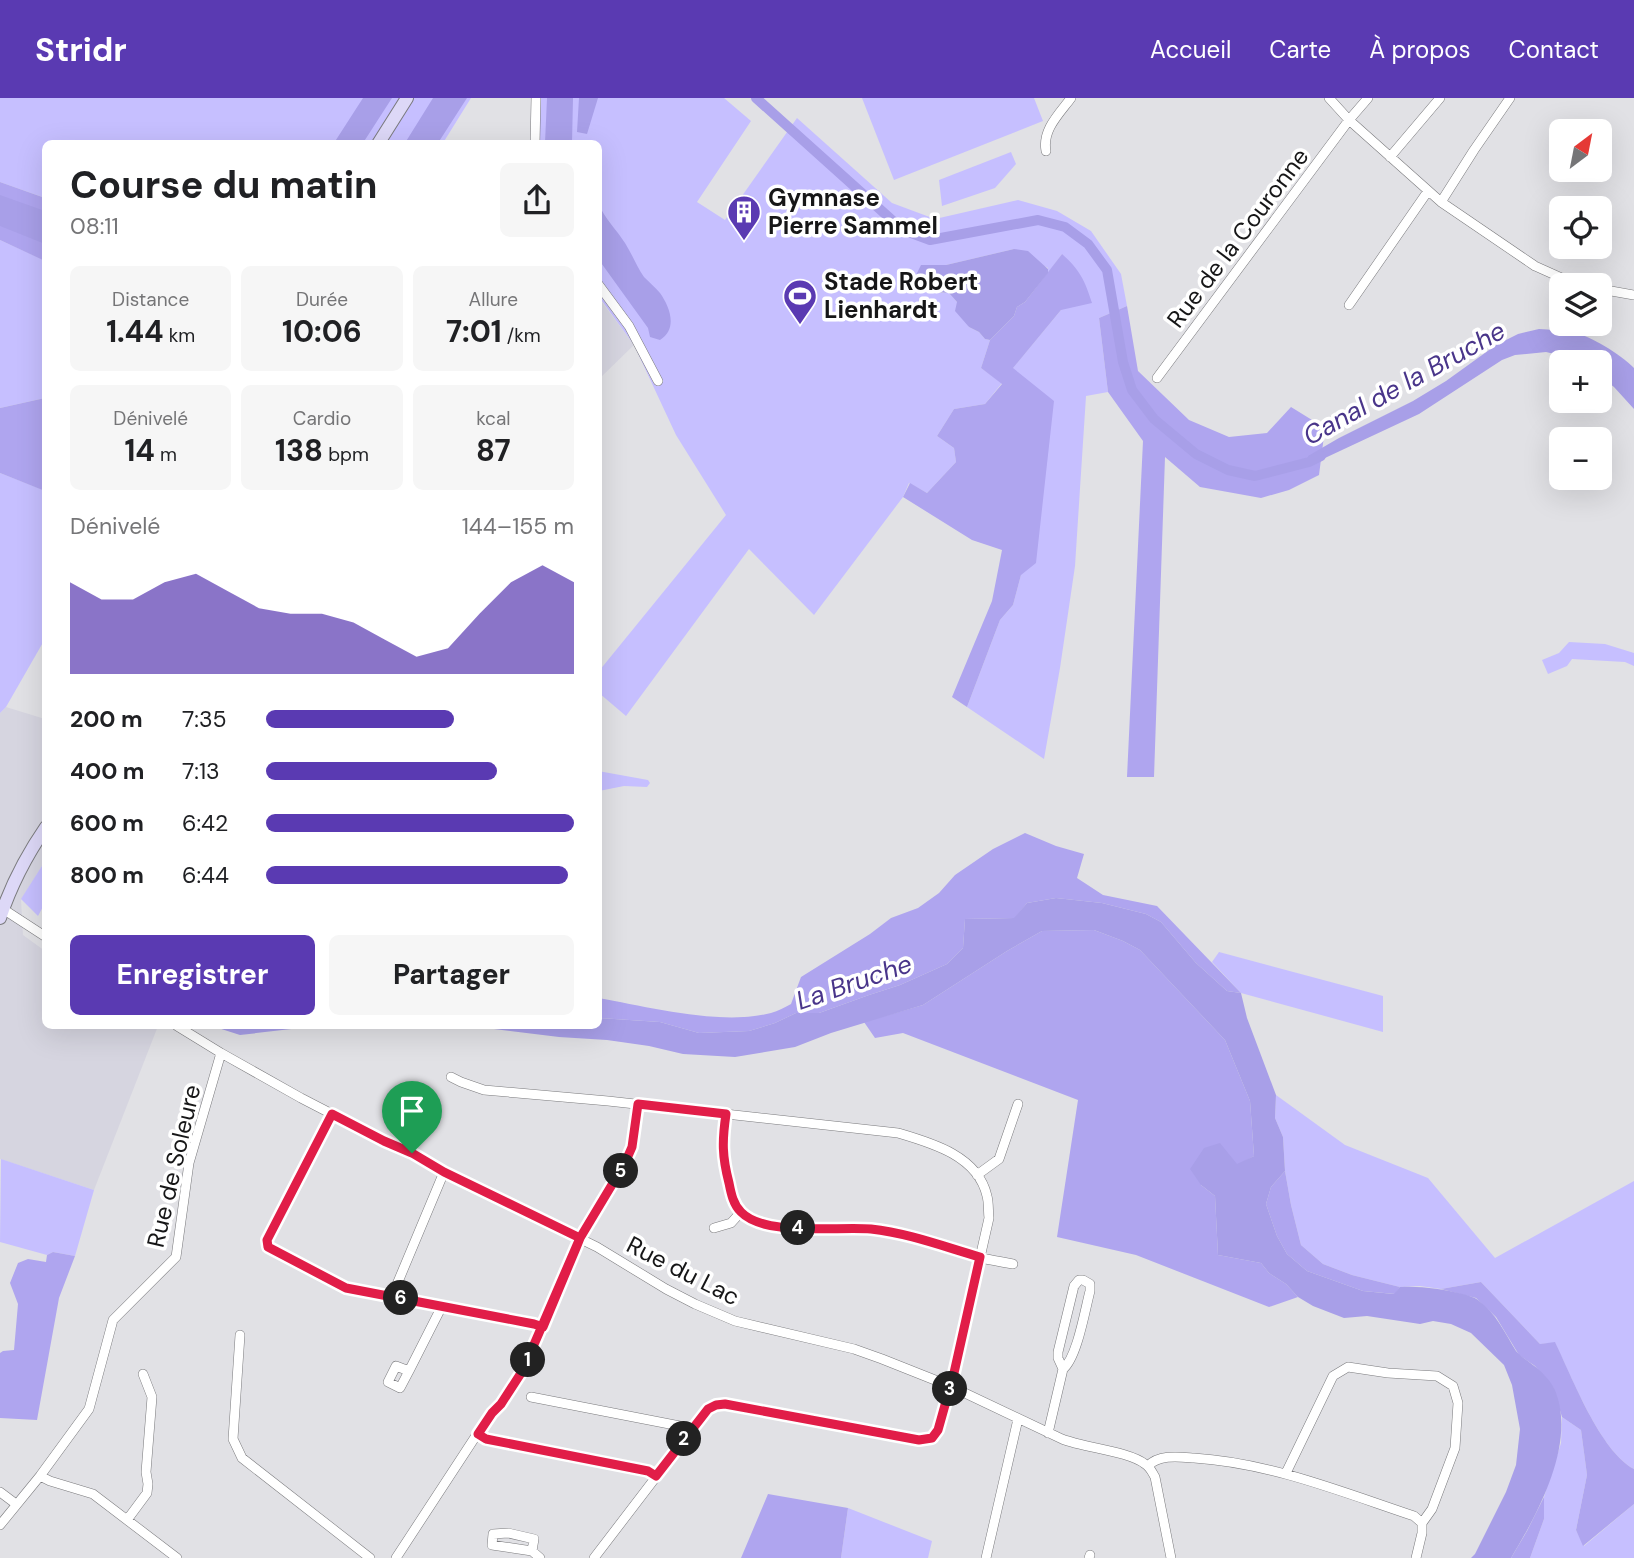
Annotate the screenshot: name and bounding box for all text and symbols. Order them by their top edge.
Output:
text: Stridr [35,28,127,71]
text: Accueil [1150,34,1231,65]
text: Carte [1269,34,1331,65]
text: À propos [1369,34,1471,65]
text: Contact [1509,34,1599,65]
north arrow [1549,119,1612,182]
map controls [1549,119,1612,490]
street label: Rue de la Couronne [1160,142,1315,334]
text: Course du matin [70,160,378,210]
button: share [500,163,574,237]
place label: Gymnase Pierre Sammel [768,182,938,241]
building icon: Gymnase Pierre Sammel [725,193,763,242]
button: locate [1549,196,1612,259]
text: 08:11 [70,211,119,241]
place label: Stade Robert Lienhardt [824,266,978,325]
button: layers [1549,273,1612,336]
sports icon: Stade Robert Lienhardt [781,277,819,326]
text: Distance [112,287,189,312]
text: Durée [296,287,348,312]
text: Allure [469,287,518,312]
text: 1.44 [106,312,164,351]
text: 10:06 [282,312,362,351]
text: 7:01 [446,312,502,351]
water label: Canal de la Bruche [1297,313,1511,453]
text: km [164,323,195,348]
text: /km [502,323,541,348]
button: + [1549,350,1612,413]
text: Dénivelé [113,406,188,431]
text: Cardio [293,406,351,431]
text: kcal [476,406,510,431]
button: − [1549,427,1612,490]
text: 14 [124,431,155,470]
text: 138 [275,431,323,470]
text: 87 [476,431,511,470]
text: m [155,442,177,467]
text: bpm [323,442,369,467]
text: Dénivelé [70,511,160,541]
text: 144–155 m [462,511,574,541]
text: 200 m [70,704,143,734]
text: 7:35 [182,704,227,734]
text: 400 m [70,756,144,786]
text: 7:13 [182,756,220,786]
text: 600 m [70,808,144,838]
text: 6:42 [182,808,228,838]
text: 800 m [70,860,144,890]
text: 6:44 [182,860,229,890]
button: Enregistrer [70,935,315,1015]
button: Partager [329,935,574,1015]
water label: La Bruche [792,946,916,1018]
pin [382,1081,442,1153]
street label: Rue de Soleure [140,1082,207,1250]
icon: arrive [393,1092,431,1130]
pin: 5 [604,1154,638,1188]
text: 5 [615,1158,626,1183]
pin: 4 [780,1210,816,1246]
text: 4 [791,1215,804,1240]
street label: Rue du Lac [622,1229,745,1312]
pin: 6 [384,1280,418,1316]
text: 6 [394,1285,407,1310]
pin: 1 [510,1342,546,1378]
text: 1 [524,1347,531,1372]
pin: 3 [932,1372,968,1406]
text: 3 [944,1376,955,1401]
pin: 2 [666,1422,702,1456]
text: 2 [678,1426,689,1451]

